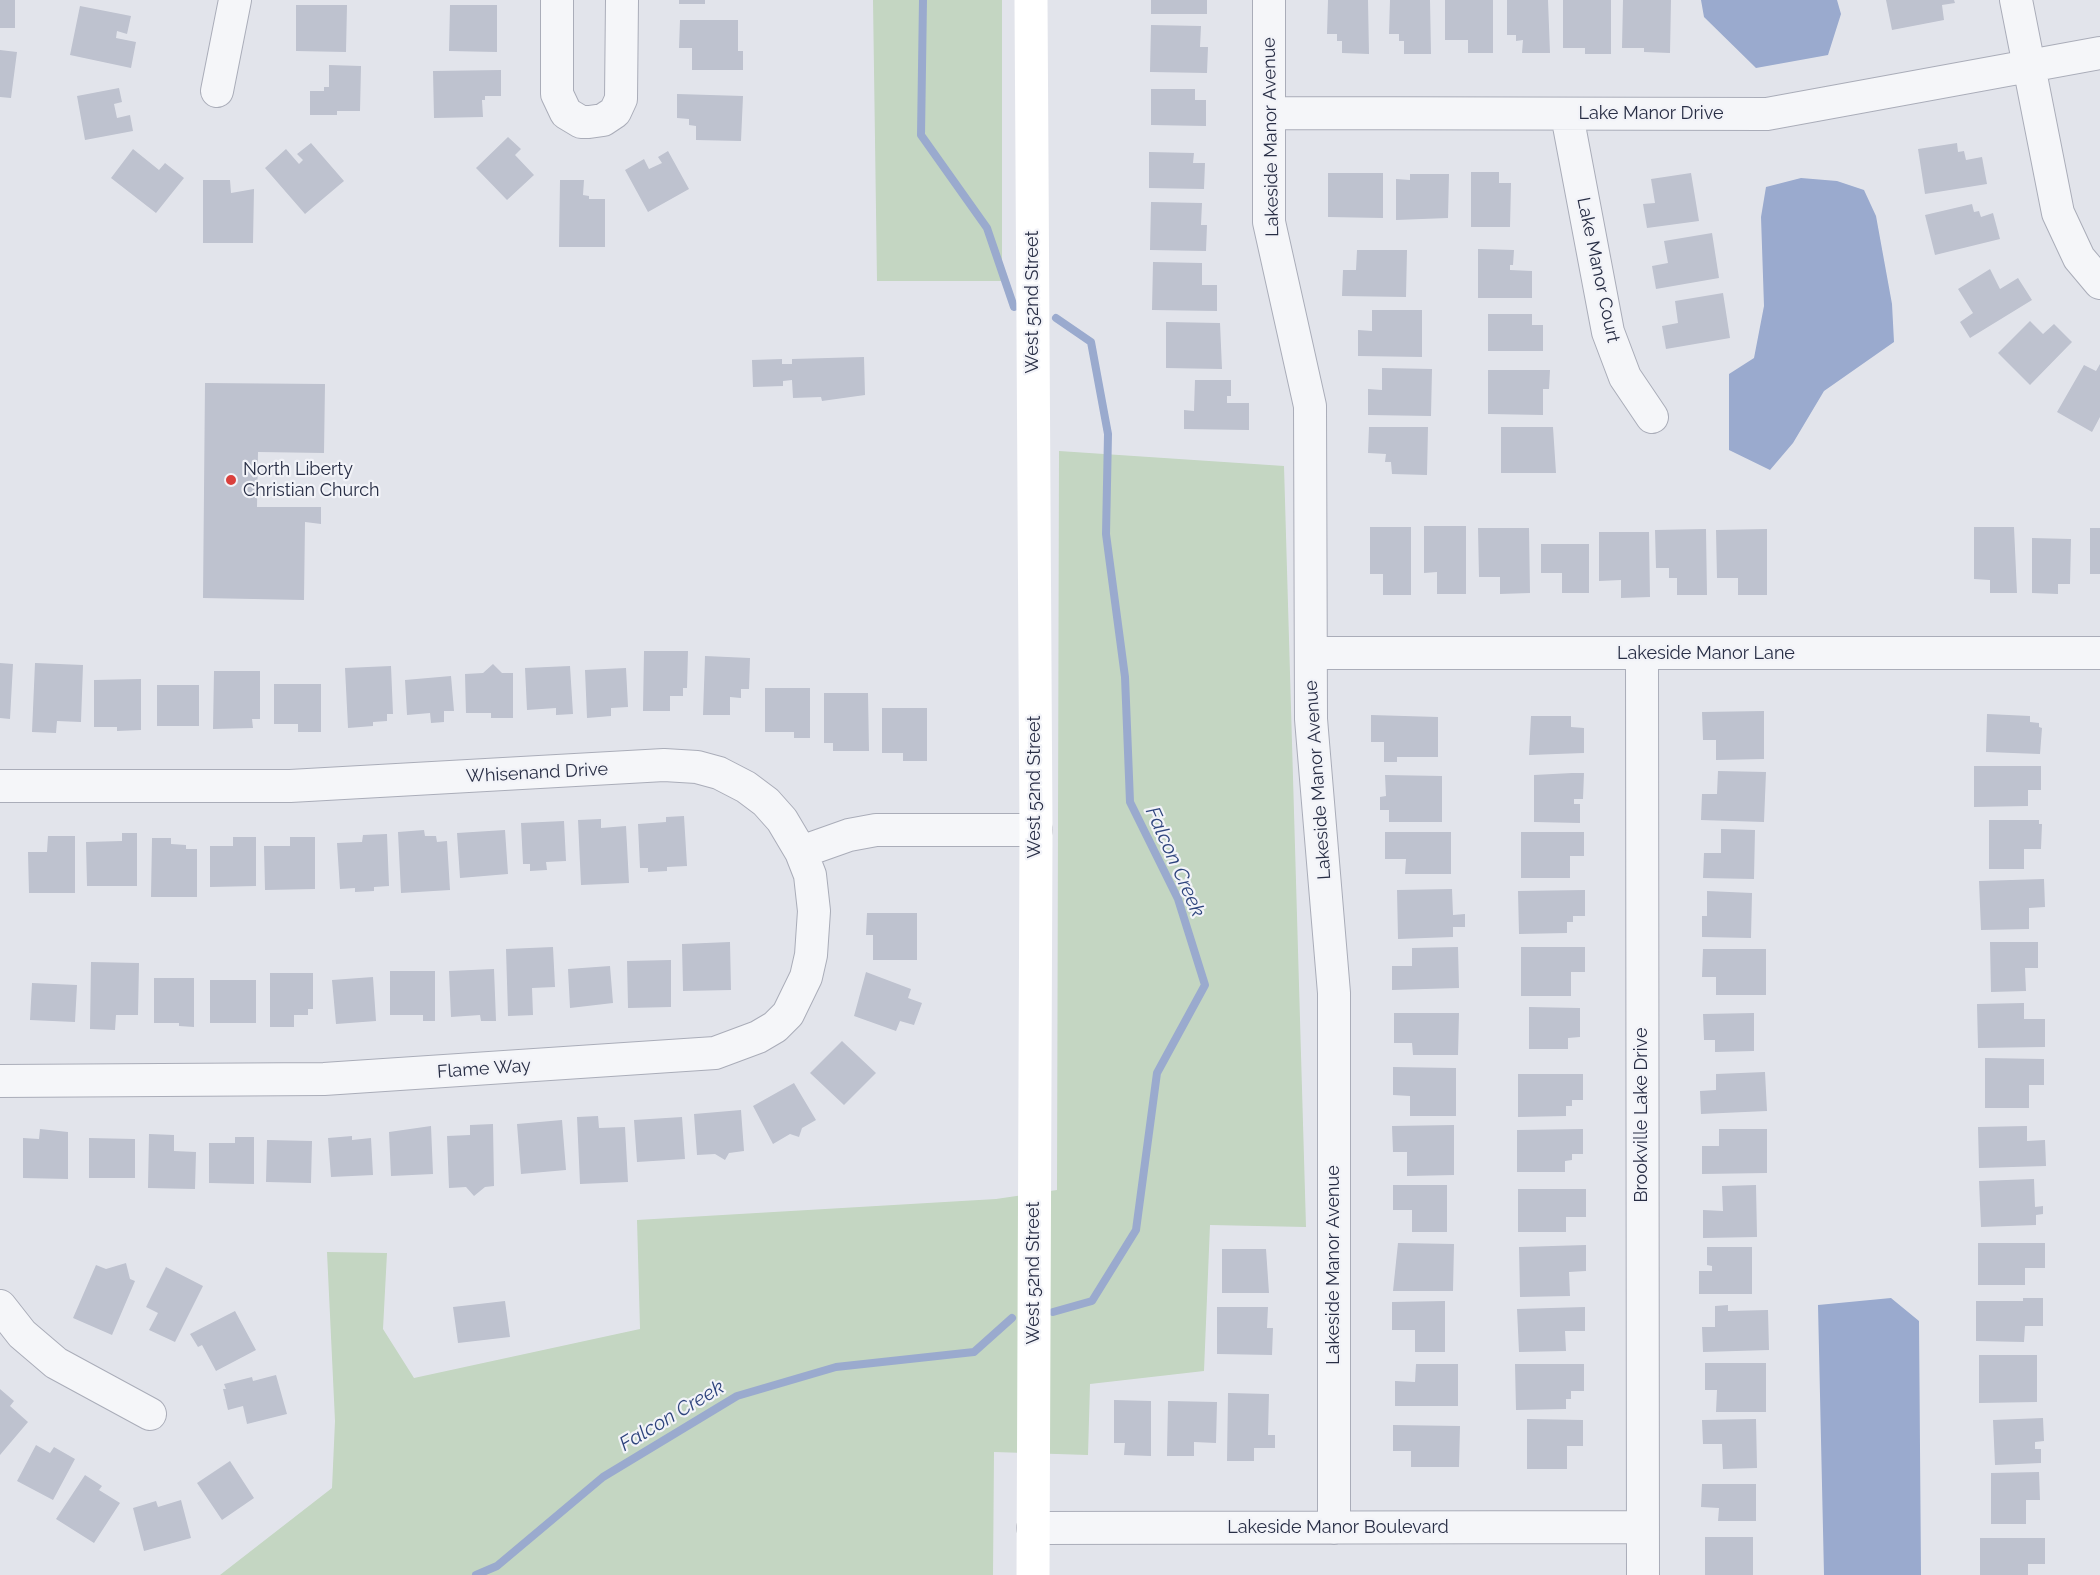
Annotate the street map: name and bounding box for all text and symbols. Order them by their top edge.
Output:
street label: Lakeside Manor Avenue [1258,37,1284,237]
street label: Lake Manor Drive [1578,103,1724,125]
street label: Lake Manor Court [1572,195,1624,345]
street label: West 52nd Street [1022,231,1044,373]
place label: North Liberty Christian Church [243,459,380,502]
marker: North Liberty Christian Church [224,473,238,487]
street label: Lakeside Manor Lane [1617,643,1795,665]
street label: Lakeside Manor Avenue [1300,680,1336,880]
street label: West 52nd Street [1024,716,1046,858]
street label: Whisenand Drive [466,758,608,788]
water label: Falcon Creek [1140,803,1210,921]
street label: Brookville Lake Drive [1631,1028,1653,1202]
street label: Flame Way [436,1055,532,1083]
street label: Lakeside Manor Avenue [1323,1165,1345,1365]
street label: West 52nd Street [1023,1202,1045,1344]
water label: Falcon Creek [615,1375,729,1457]
street label: Lakeside Manor Boulevard [1227,1517,1449,1539]

